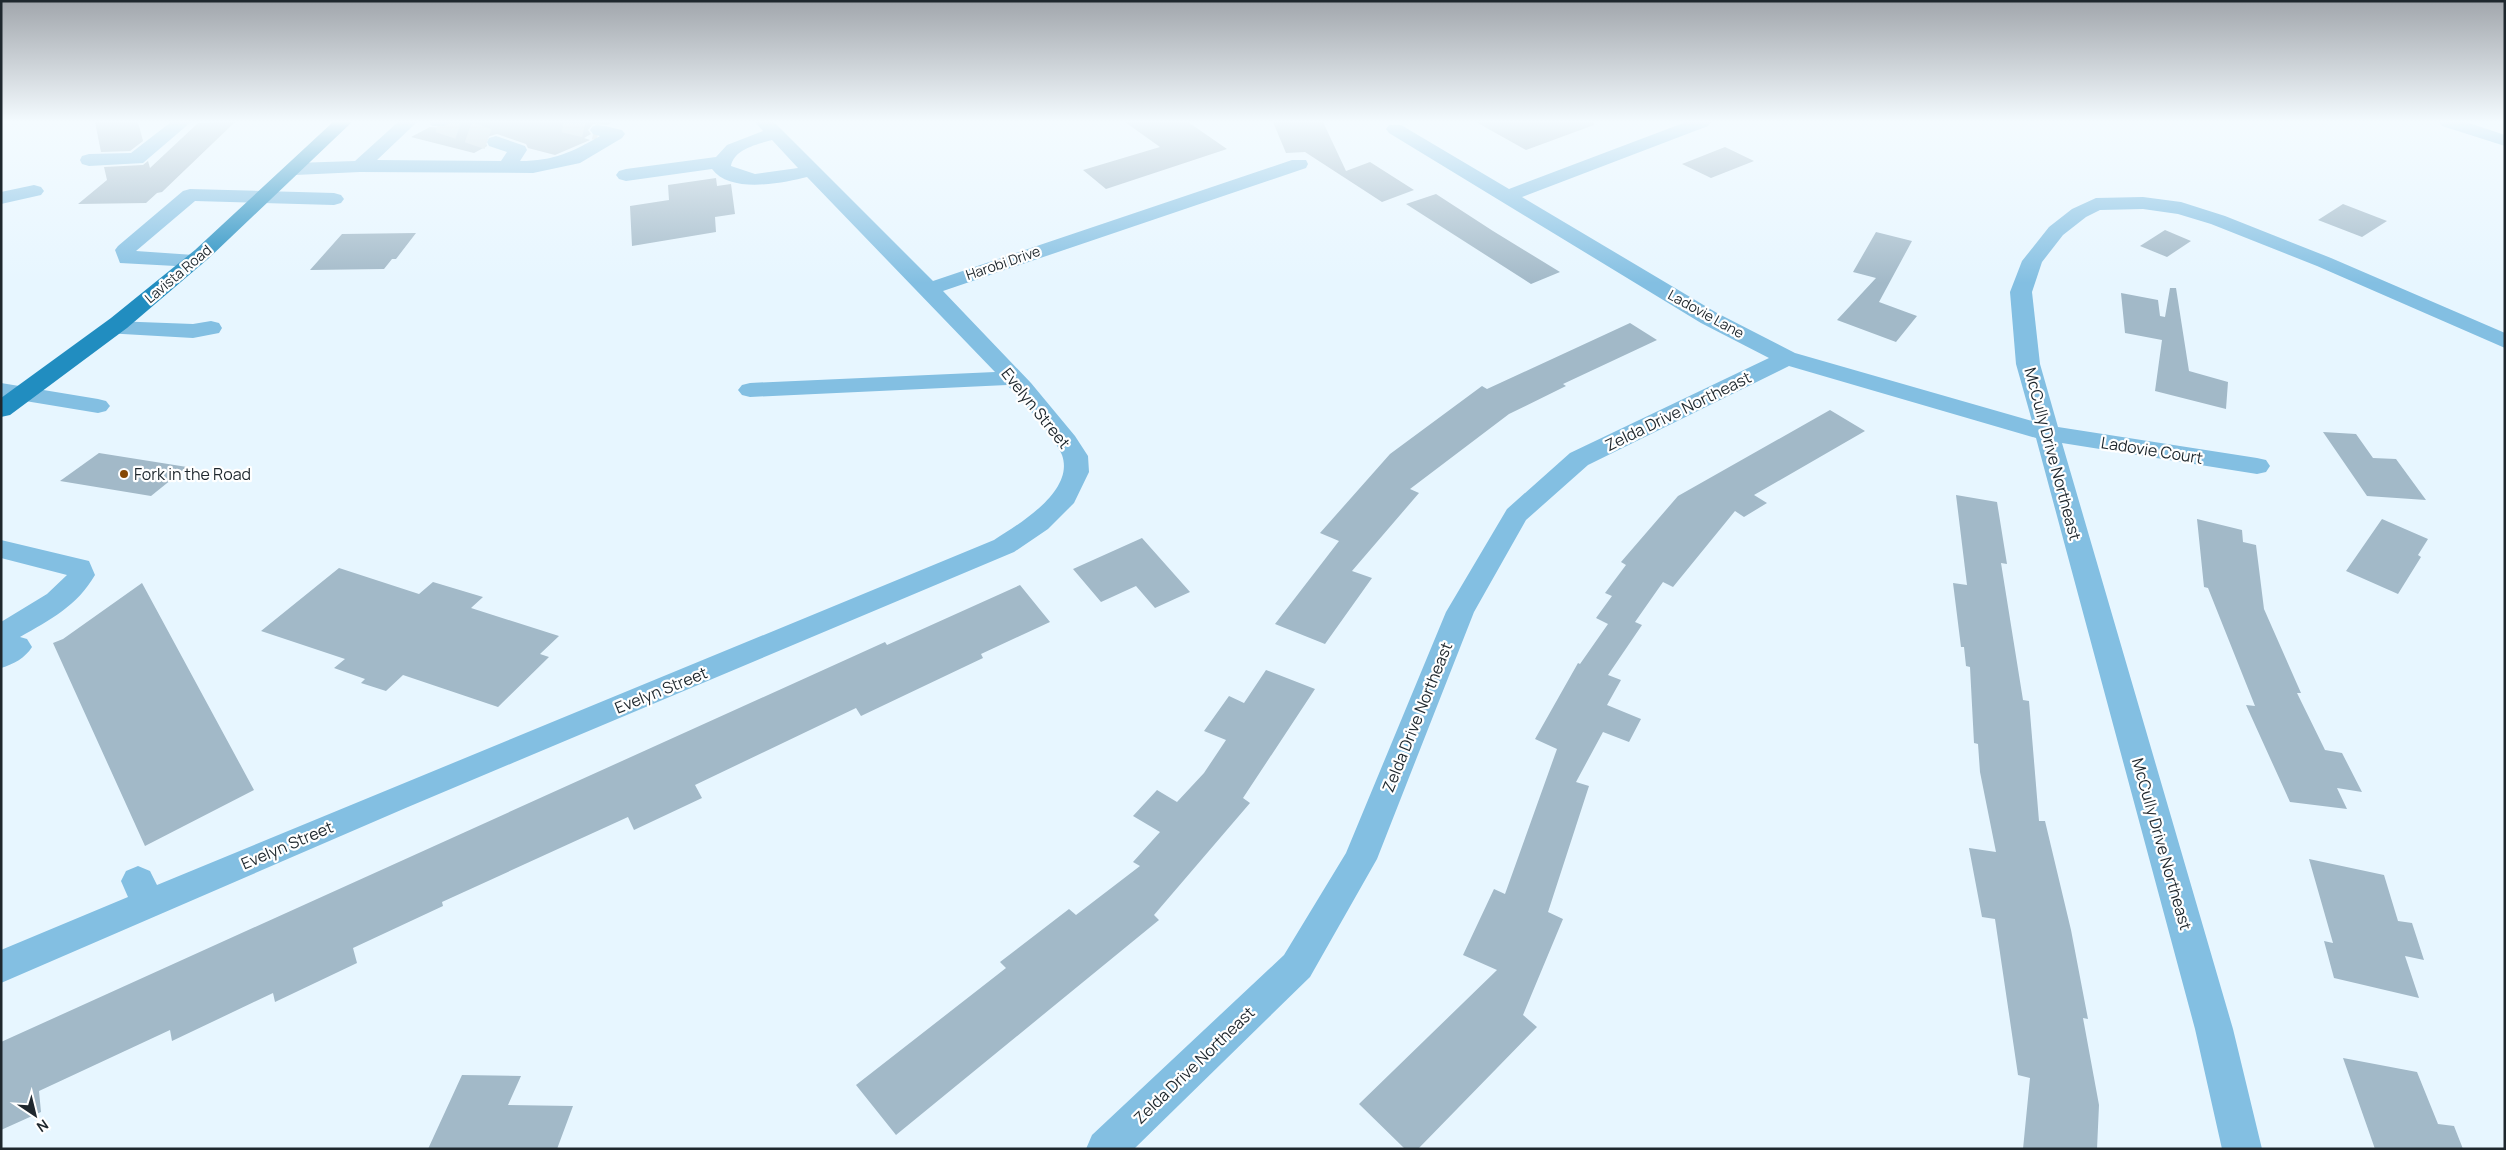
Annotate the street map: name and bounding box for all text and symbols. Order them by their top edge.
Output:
street label: Lavista Road [140,240,215,307]
street label: Harobi Drive [963,241,1043,284]
street label: Ladovie Lane [1665,285,1748,342]
street label: Evelyn Street [997,363,1075,453]
street label: McCully Drive Northeast [2019,365,2087,543]
street label: Zelda Drive Northeast [1601,366,1755,456]
street label: Ladovie Court [2100,431,2204,469]
place label: Fork in the Road [134,463,251,485]
marker: Fork in the Road [118,468,130,480]
street label: Zelda Drive Northeast [1377,639,1457,795]
street label: Evelyn Street [611,661,711,719]
street label: McCully Drive Northeast [2127,755,2197,933]
street label: Evelyn Street [238,816,336,874]
street label: Zelda Drive Northeast [1129,1001,1259,1129]
north arrow [10,1090,60,1140]
text: N [33,1115,52,1137]

